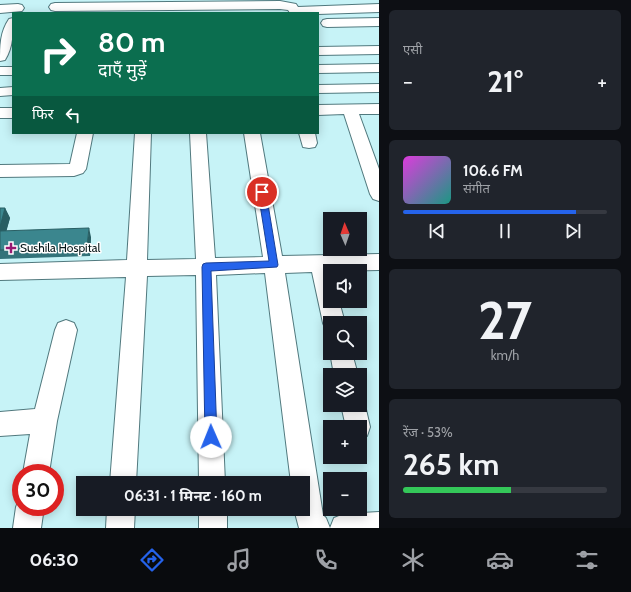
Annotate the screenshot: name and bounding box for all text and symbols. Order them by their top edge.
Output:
text: 80 m [98,25,165,59]
icon: right [32,28,84,80]
text: एसी [403,41,422,57]
text: दाएँ मुड़ें [98,59,147,81]
text: 21° [487,63,523,100]
text: − [403,68,413,95]
text: + [597,68,607,95]
icon: left [62,104,84,126]
text: फिर [32,105,54,123]
text: 106.6 FM [463,162,523,180]
pin [245,175,279,209]
text: संगीत [463,180,490,196]
icon: arrive [251,181,273,203]
north arrow [323,212,367,256]
map controls [323,212,367,516]
icon: previous [426,220,448,242]
icon: pause [494,220,516,242]
icon: next [562,220,584,242]
place label: Sushila Hospital [20,240,100,255]
marker: Sushila Hospital [5,242,17,254]
button: sound [323,264,367,308]
text: 27 [478,289,532,352]
button: search [323,316,367,360]
text: km/h [491,347,519,363]
button: layers [323,368,367,412]
position arrow [190,416,232,458]
button: + [323,420,367,464]
text: रेंज · 53% [403,424,453,440]
text: 265 km [403,446,499,483]
speed limit sign: 30 [12,464,64,516]
button: − [323,472,367,516]
text: 06:31 · 1 मिनट · 160 m [124,487,262,505]
icon: directions [138,546,166,574]
icon: music [225,546,253,574]
icon: phone [312,546,340,574]
icon: climate [399,546,427,574]
icon: car [486,546,514,574]
icon: filters [573,546,601,574]
text: 06:30 [30,549,79,571]

